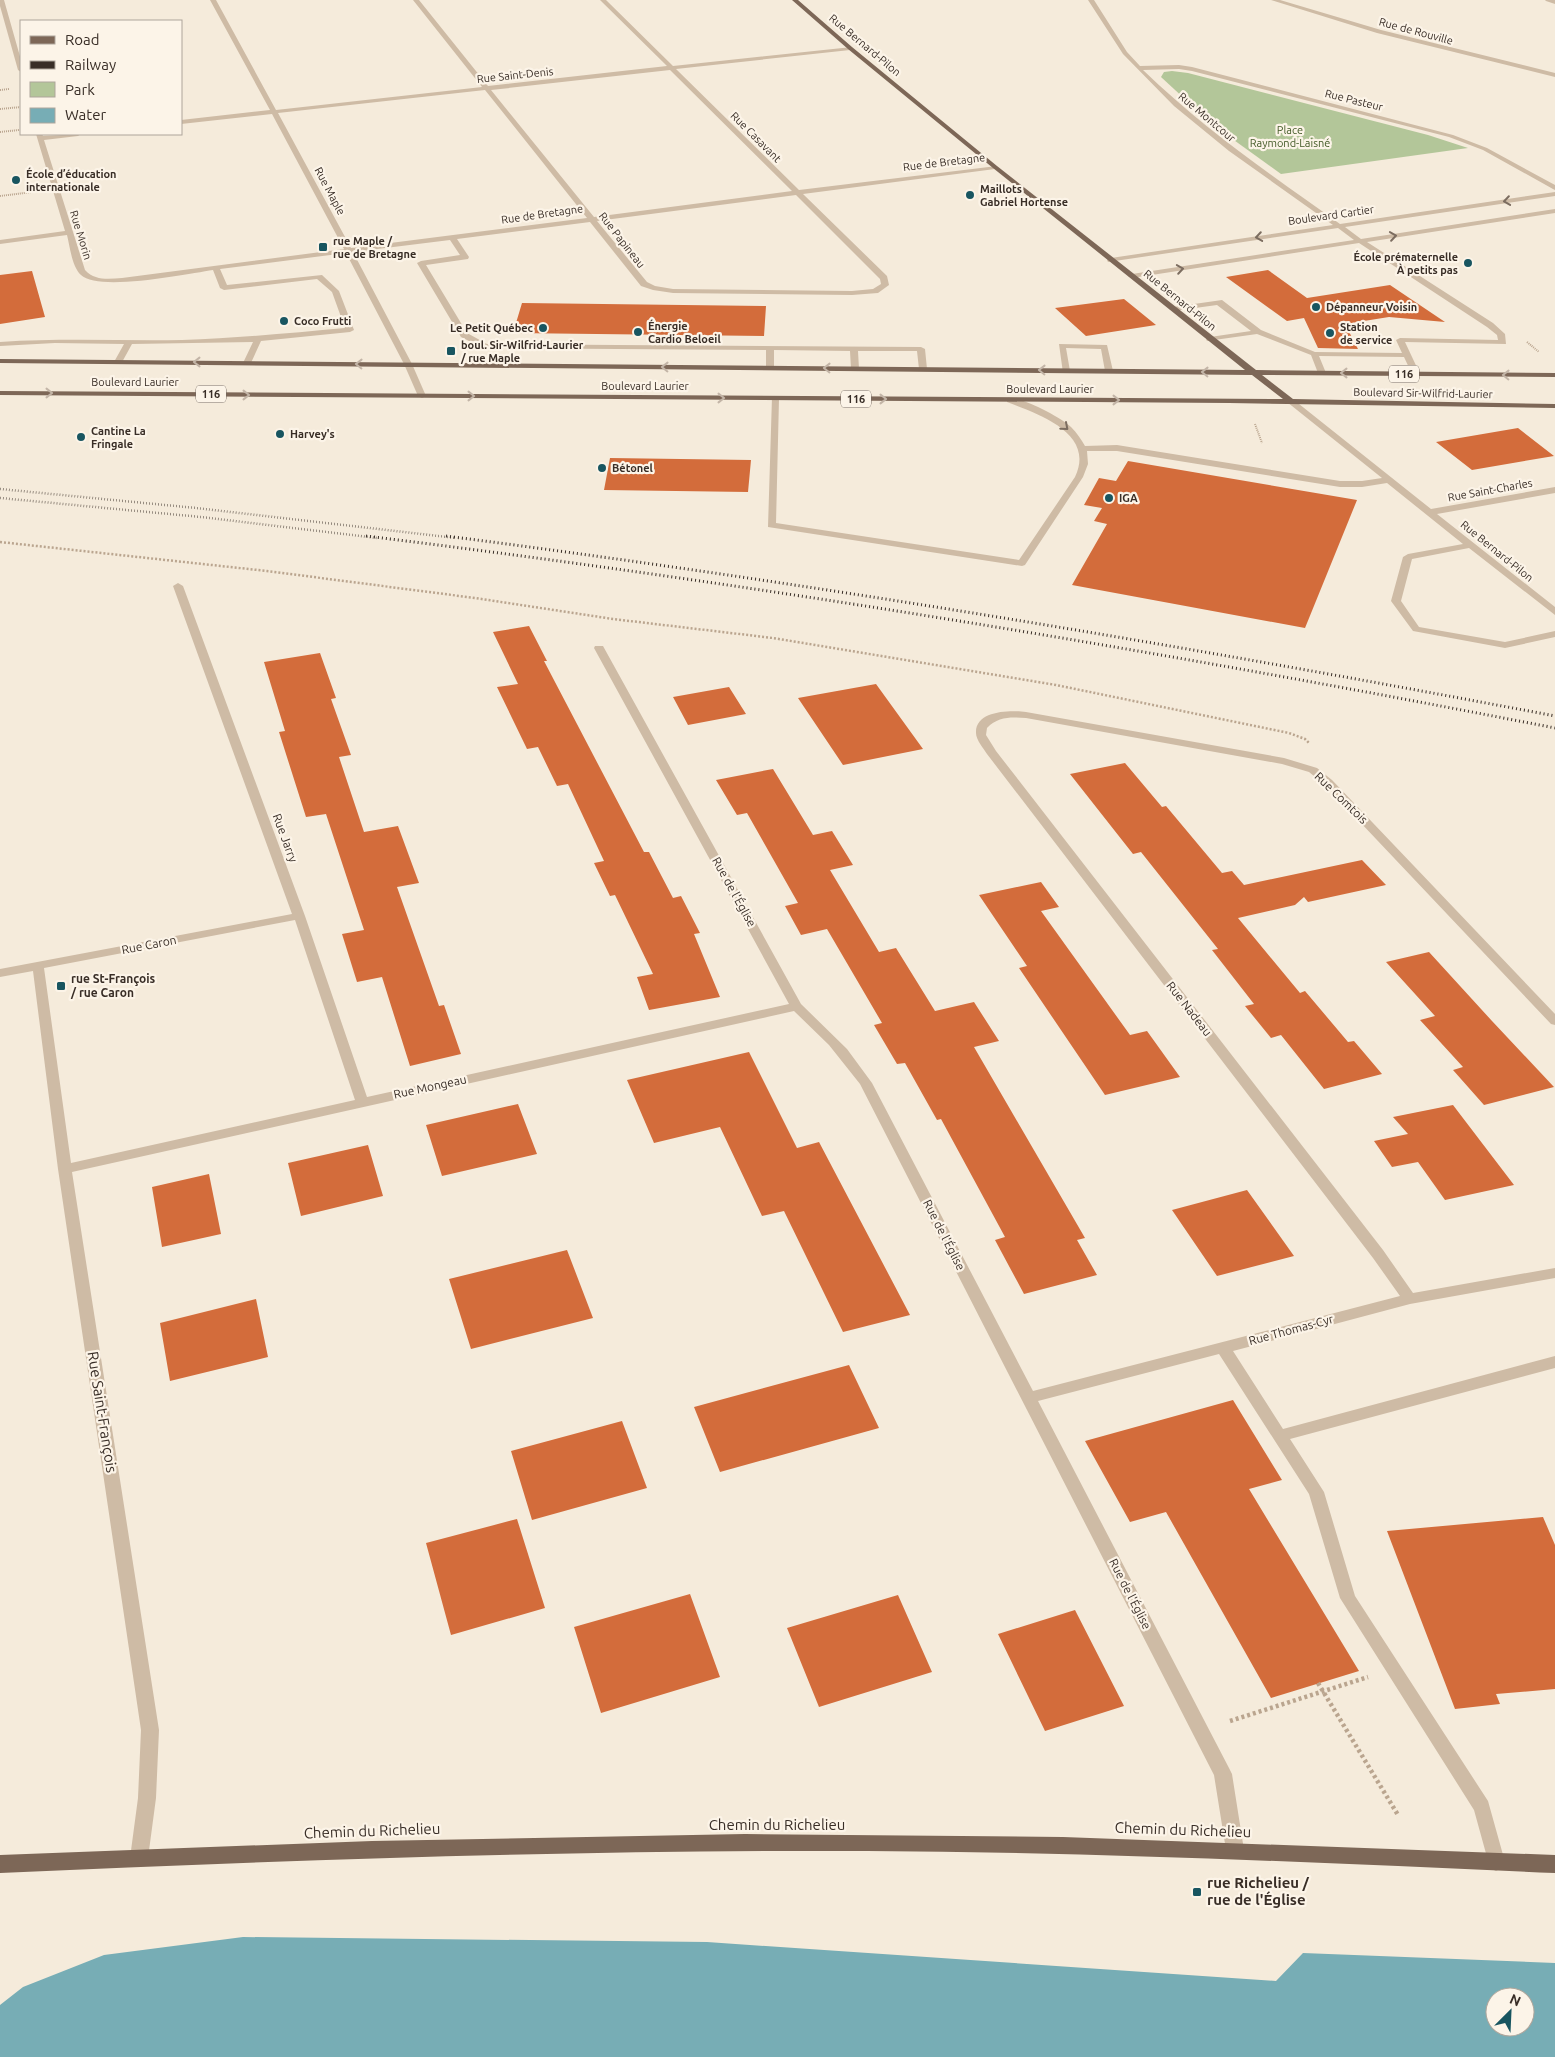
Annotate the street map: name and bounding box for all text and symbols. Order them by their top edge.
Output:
street label: Rue Bernard-Pilon [827,12,903,78]
street label: Rue de Rouville [1378,15,1454,47]
legend [20,20,182,135]
text: Road [65,31,100,48]
text: Railway [65,56,116,73]
street label: Rue Saint-Denis [476,65,554,85]
text: Park [65,81,95,98]
street label: Rue Pasteur [1324,87,1385,113]
street label: Rue Montcour [1176,90,1238,145]
text: Water [65,106,106,123]
street label: Rue Casavant [728,109,784,165]
park label: Place Raymond-Laisné [1250,124,1330,149]
street label: Rue de Bretagne [902,151,986,173]
street label: Rue Maple [312,165,348,217]
place label: École d’éducation internationale [26,167,117,193]
marker: École d’éducation internationale [10,174,22,186]
place label: Maillots Gabriel Hortense [980,183,1068,208]
marker: Maillots Gabriel Hortense [964,189,976,201]
one-way arrow [1502,195,1510,206]
street label: Rue de Bretagne [500,202,584,226]
street label: Boulevard Cartier [1287,203,1376,227]
street label: Rue Morin [68,209,94,261]
street label: Rue Papineau [597,210,647,270]
one-way arrow [1389,231,1397,242]
one-way arrow [1255,232,1264,242]
place label: rue Maple / rue de Bretagne [333,235,416,260]
marker: rue Maple / rue de Bretagne [317,241,329,253]
place label: École prématernelle À petits pas [1353,250,1458,276]
marker: École prématernelle À petits pas [1462,257,1474,269]
one-way arrow [1177,264,1185,275]
street label: Rue Bernard-Pilon [1141,267,1219,333]
marker: Dépanneur Voisin [1310,301,1322,313]
place label: Dépanneur Voisin [1326,301,1417,313]
marker: Coco Frutti [278,315,290,327]
place label: Coco Frutti [294,315,351,327]
place label: Énergie Cardio Beloeil [648,319,721,345]
place label: Station de service [1340,321,1392,346]
place label: Le Petit Québec [450,322,534,334]
marker: Le Petit Québec [537,322,549,334]
marker: Énergie Cardio Beloeil [632,326,644,338]
marker: Station de service [1324,327,1336,339]
place label: boul. Sir-Wilfrid-Laurier / rue Maple [460,339,584,364]
marker: boul. Sir-Wilfrid-Laurier / rue Maple [445,345,457,357]
one-way arrow [193,357,200,367]
one-way arrow [355,359,363,369]
one-way arrow [660,362,668,372]
one-way arrow [823,363,830,373]
one-way arrow [1038,365,1046,375]
road number: 116 [1389,366,1419,382]
one-way arrow [1200,367,1208,377]
one-way arrow [1340,368,1348,379]
one-way arrow [1502,370,1510,380]
street label: Boulevard Laurier [91,376,180,388]
street label: Boulevard Laurier [601,380,690,392]
street label: Boulevard Laurier [1006,383,1095,395]
road number: 116 [196,386,226,402]
street label: Boulevard Sir-Wilfrid-Laurier [1353,386,1494,400]
one-way arrow [45,388,53,398]
one-way arrow [242,389,250,400]
road number: 116 [841,390,871,408]
one-way arrow [467,391,475,401]
one-way arrow [717,393,725,403]
one-way arrow [880,394,887,404]
one-way arrow [1112,395,1120,405]
one-way arrow [1060,421,1069,430]
place label: Cantine La Fringale [91,425,146,450]
marker: Harvey's [274,428,286,440]
place label: Harvey's [290,428,335,440]
marker: Cantine La Fringale [75,431,87,443]
marker: Bétonel [596,462,608,474]
place label: Bétonel [612,462,654,474]
street label: Rue Saint-Charles [1447,477,1534,503]
marker: IGA [1103,492,1115,504]
place label: IGA [1119,492,1138,504]
street label: Rue Bernard-Pilon [1458,518,1536,584]
street label: Rue Comtois [1312,769,1370,826]
street label: Rue Jarry [271,812,300,864]
street label: Rue de l'Église [710,855,759,929]
street label: Rue Caron [120,933,177,956]
place label: rue St-François / rue Caron [70,972,156,999]
street label: Rue Nadeau [1164,979,1215,1038]
marker: rue St-François / rue Caron [55,980,67,992]
street label: Rue Mongeau [392,1072,468,1101]
street label: Rue de l'Église [921,1197,968,1272]
street label: Rue Thomas-Cyr [1247,1312,1335,1347]
street label: Rue Saint-François [85,1350,120,1474]
street label: Rue de l'Église [1107,1556,1154,1631]
street label: Chemin du Richelieu [709,1816,845,1833]
street label: Chemin du Richelieu [1114,1819,1252,1840]
street label: Chemin du Richelieu [303,1820,441,1841]
place label: rue Richelieu / rue de l'Église [1207,1874,1310,1908]
marker: rue Richelieu / rue de l'Église [1191,1886,1203,1898]
north arrow [1485,1987,1535,2037]
text: N [1507,1991,1523,2010]

